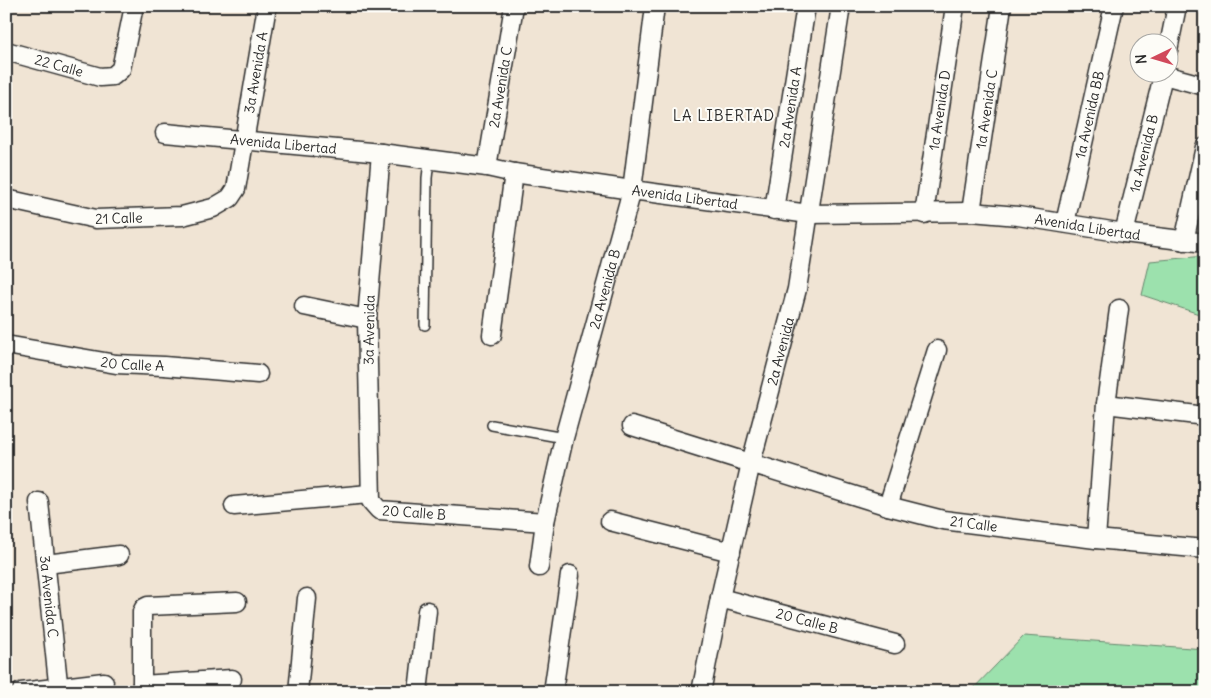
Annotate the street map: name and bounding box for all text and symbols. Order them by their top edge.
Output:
street label: 3a Avenida A [240,30,271,115]
north arrow [1128,32,1178,82]
street label: 2a Avenida C [485,45,516,129]
street label: 22 Calle [33,50,85,81]
text: N [1132,54,1150,65]
street label: 2a Avenida A [775,65,805,149]
street label: 1a Avenida C [972,68,1001,150]
street label: 1a Avenida D [925,69,954,151]
street label: 1a Avenida BB [1071,69,1108,160]
district label: LA LIBERTAD [673,106,775,125]
street label: 1a Avenida B [1125,112,1162,194]
street label: Avenida Libertad [230,130,337,158]
street label: Avenida Libertad [631,181,739,213]
street label: 21 Calle [95,208,143,228]
street label: Avenida Libertad [1033,210,1141,244]
street label: 2a Avenida B [585,247,624,331]
street label: 3a Avenida [359,295,379,365]
street label: 2a Avenida [763,315,798,387]
street label: 20 Calle A [99,353,164,375]
street label: 20 Calle B [382,501,447,524]
street label: 21 Calle [949,512,998,536]
street label: 3a Avenida C [36,554,62,638]
street label: 20 Calle B [774,604,840,638]

